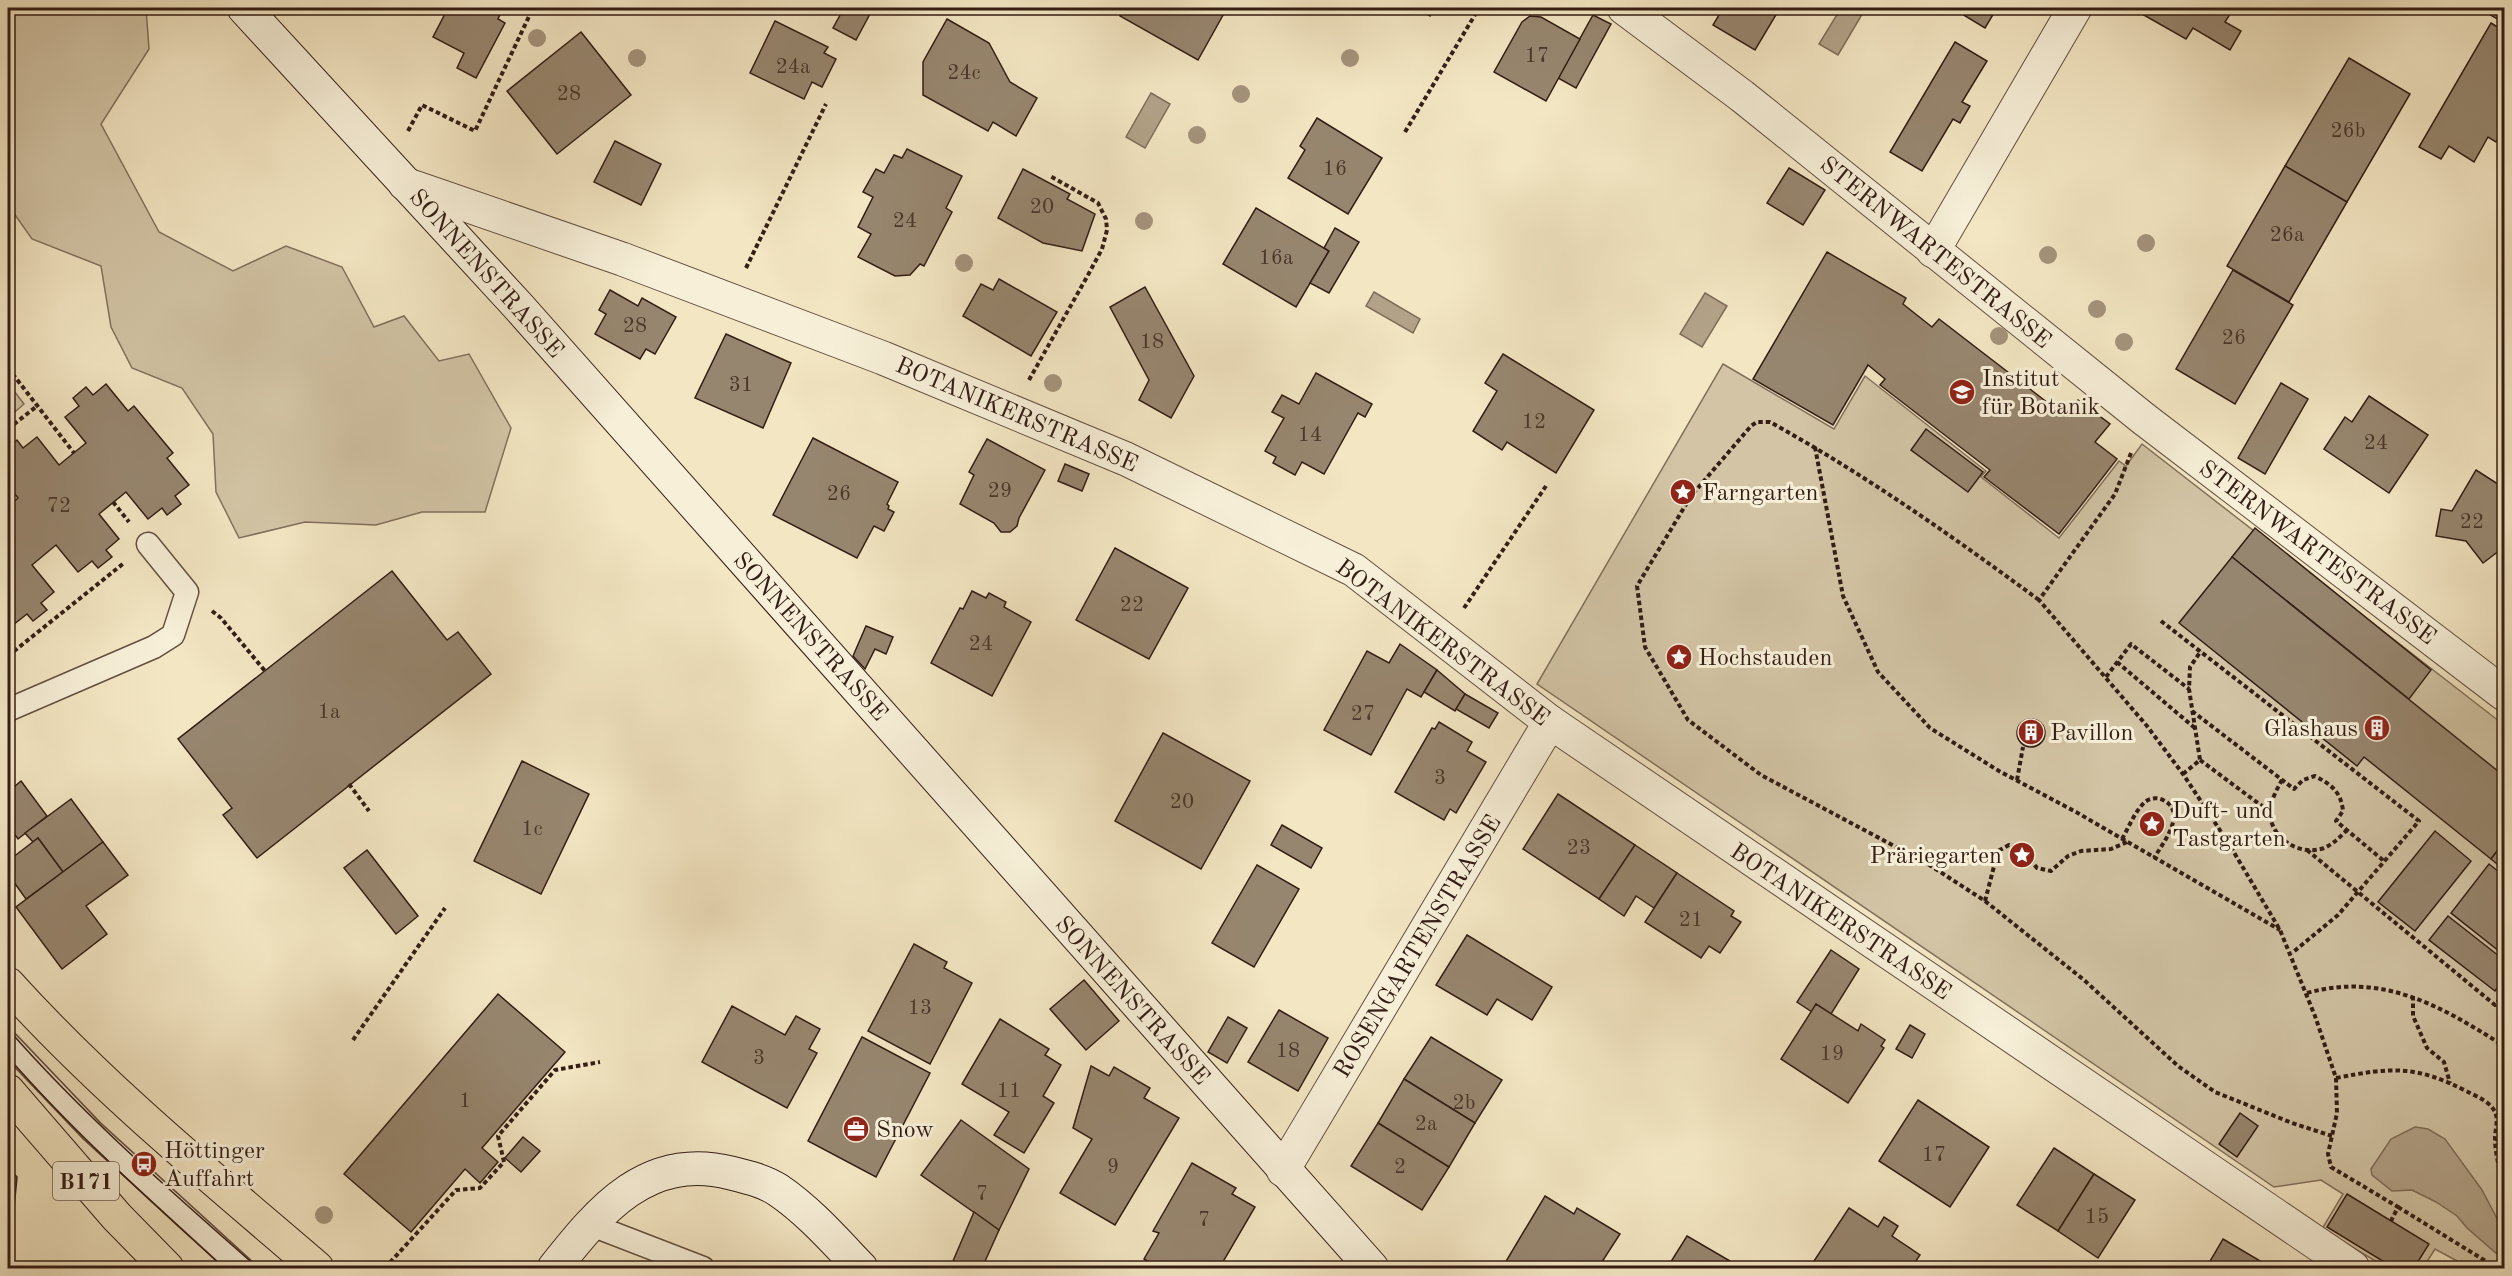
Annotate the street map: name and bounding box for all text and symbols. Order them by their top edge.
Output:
house number: 17 [1525,46,1549,67]
house number: 24a [776,57,810,78]
house number: 24c [947,63,981,84]
house number: 28 [557,84,581,105]
house number: 26b [2330,121,2366,142]
street label: STERNWARTESTRASSE [1815,153,2055,354]
house number: 16 [1323,159,1347,180]
street label: SONNENSTRASSE [404,185,567,363]
house number: 20 [1030,197,1054,218]
house number: 24 [893,211,917,232]
house number: 26a [2270,225,2304,246]
house number: 16a [1259,248,1293,269]
house number: 28 [623,316,647,337]
house number: 26 [2222,328,2246,349]
house number: 18 [1140,332,1164,353]
street label: BOTANIKERSTRASSE [892,354,1141,478]
place label: Institut für Botanik [1982,368,2100,420]
house number: 31 [729,375,753,396]
school or university icon: Institut für Botanik [1947,377,1977,407]
house number: 12 [1522,412,1546,433]
house number: 14 [1298,425,1322,446]
house number: 24 [2364,433,2388,454]
street label: STERNWARTESTRASSE [2194,457,2440,650]
place icon: Farngarten [1668,477,1698,507]
house number: 29 [988,481,1012,502]
place label: Farngarten [1702,482,1818,506]
house number: 26 [827,484,851,505]
house number: 72 [47,496,71,517]
house number: 22 [2460,512,2484,533]
street label: SONNENSTRASSE [728,548,891,726]
street label: BOTANIKERSTRASSE [1331,556,1553,732]
house number: 22 [1120,595,1144,616]
house number: 24 [969,634,993,655]
place icon: Hochstauden [1664,642,1694,672]
place label: Hochstauden [1698,647,1832,671]
house number: 1a [318,702,340,723]
house number: 27 [1351,704,1375,725]
building icon: Glashaus [2362,713,2392,743]
building icon: Pavillon [2016,717,2046,747]
place label: Glashaus [2264,718,2358,742]
place label: Pavillon [2050,722,2133,746]
house number: 3 [1434,768,1446,789]
house number: 20 [1170,792,1194,813]
place label: Duft- und Tastgarten [2172,800,2286,852]
place icon: Duft- und Tastgarten [2137,809,2167,839]
street label: ROSENGARTENSTRASSE [1331,811,1507,1083]
house number: 1c [521,819,543,840]
house number: 23 [1567,838,1591,859]
street label: BOTANIKERSTRASSE [1725,840,1955,1005]
place icon: Präriegarten [2007,840,2037,870]
place label: Präriegarten [1870,845,2002,869]
house number: 21 [1679,910,1703,931]
street label: SONNENSTRASSE [1050,912,1213,1090]
house number: 13 [908,998,932,1019]
house number: 18 [1276,1041,1300,1062]
house number: 19 [1820,1044,1844,1065]
house number: 3 [753,1048,765,1069]
house number: 11 [997,1081,1021,1102]
house number: 1 [459,1091,471,1112]
house number: 2b [1453,1093,1475,1114]
office icon: Snow [841,1114,871,1144]
house number: 2a [1415,1114,1437,1135]
place label: Snow [876,1119,934,1143]
place label: Höttinger Auffahrt [164,1140,265,1192]
house number: 17 [1922,1145,1946,1166]
bus stop icon: Höttinger Auffahrt [129,1149,159,1179]
house number: 9 [1107,1157,1119,1178]
house number: 2 [1394,1157,1406,1178]
road number: B171 [53,1162,119,1200]
house number: 7 [976,1184,988,1205]
house number: 15 [2085,1207,2109,1228]
house number: 7 [1198,1210,1210,1231]

